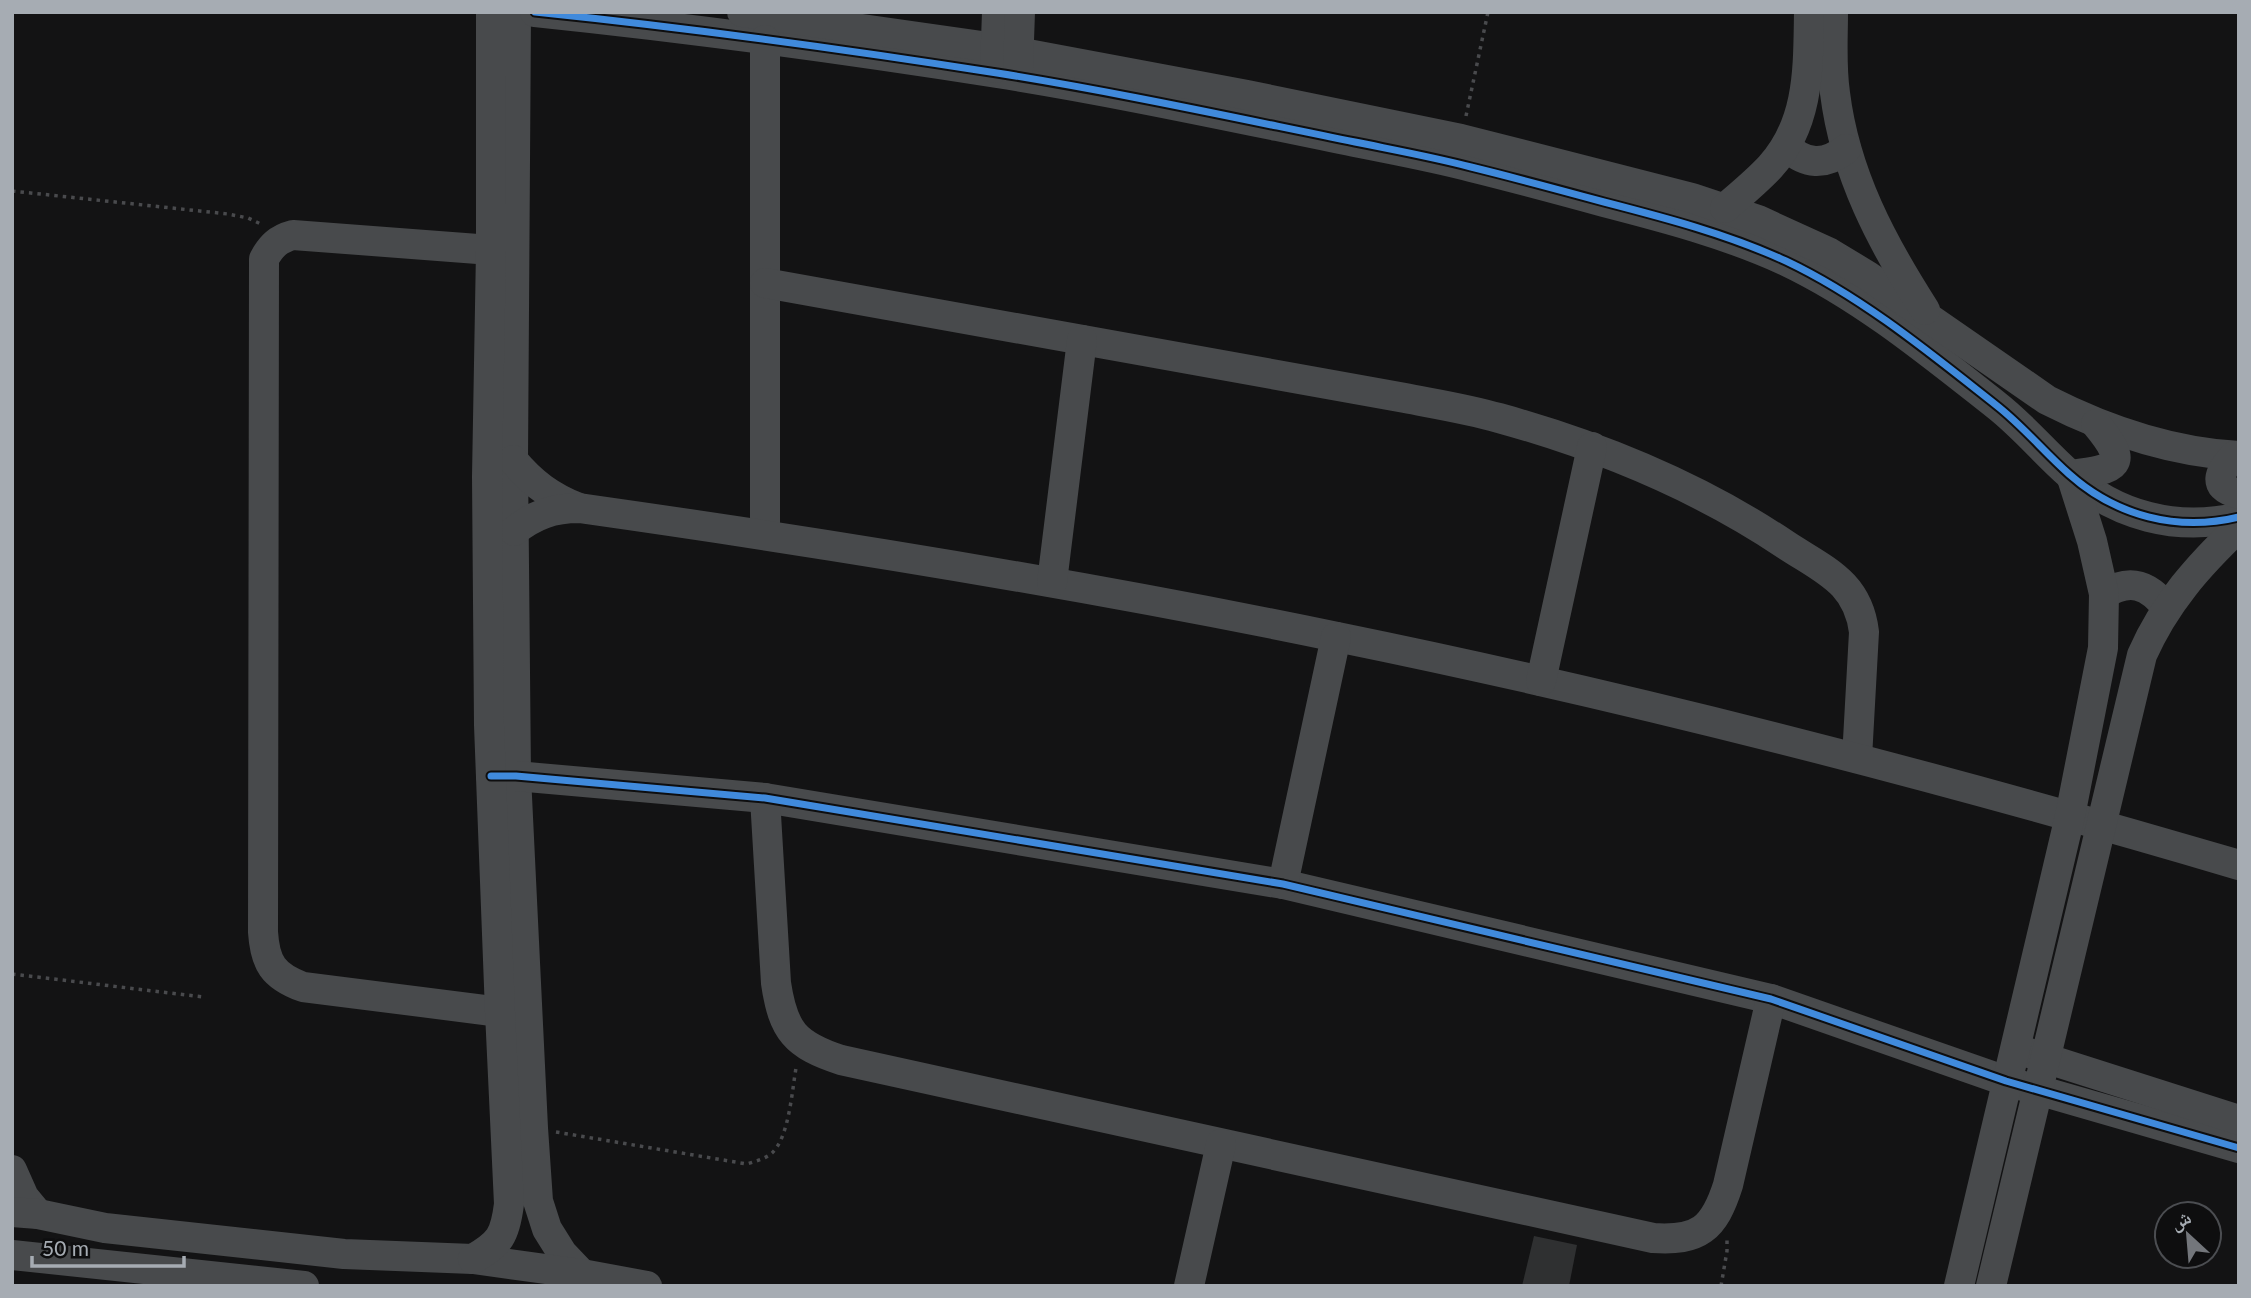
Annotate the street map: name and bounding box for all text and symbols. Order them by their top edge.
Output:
north arrow [2153,1200,2223,1270]
text: ش [2166,1205,2195,1235]
scale bar [32,1224,184,1268]
text: 50 m [42,1235,89,1260]

